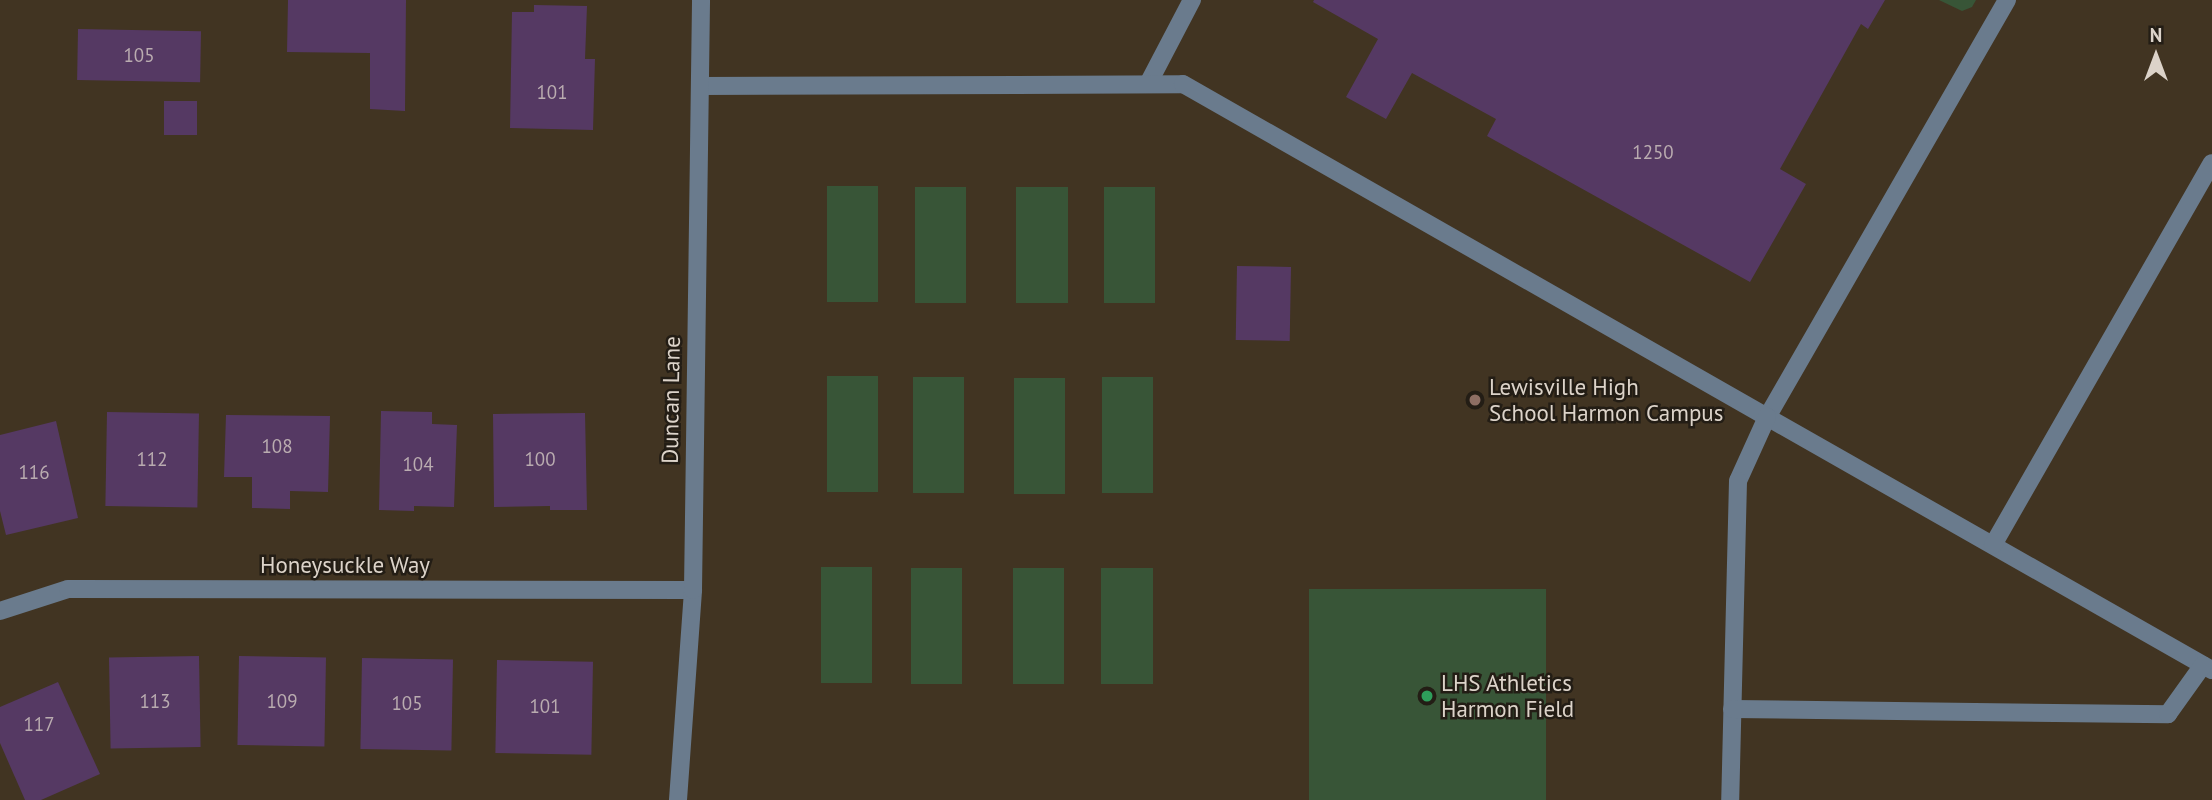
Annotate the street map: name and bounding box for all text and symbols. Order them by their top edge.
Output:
north arrow [2121,21,2191,91]
text: N [2150,23,2162,47]
house number: 105 [123,45,155,67]
house number: 101 [536,82,568,104]
house number: 1250 [1632,142,1674,164]
street label: Duncan Lane [656,336,686,464]
place label: Lewisville High School Harmon Campus [1489,373,1723,427]
marker: Lewisville High School Harmon Campus [1467,392,1483,408]
house number: 108 [261,436,293,458]
house number: 112 [136,449,168,471]
house number: 100 [524,449,556,471]
house number: 104 [402,454,434,476]
house number: 116 [18,462,50,484]
street label: Honeysuckle Way [260,551,430,579]
place label: LHS Athletics Harmon Field [1441,669,1574,723]
marker: LHS Athletics Harmon Field [1419,688,1435,704]
house number: 113 [139,691,171,713]
house number: 109 [266,691,298,713]
house number: 105 [391,693,423,715]
house number: 101 [529,696,561,718]
house number: 117 [23,714,55,736]

